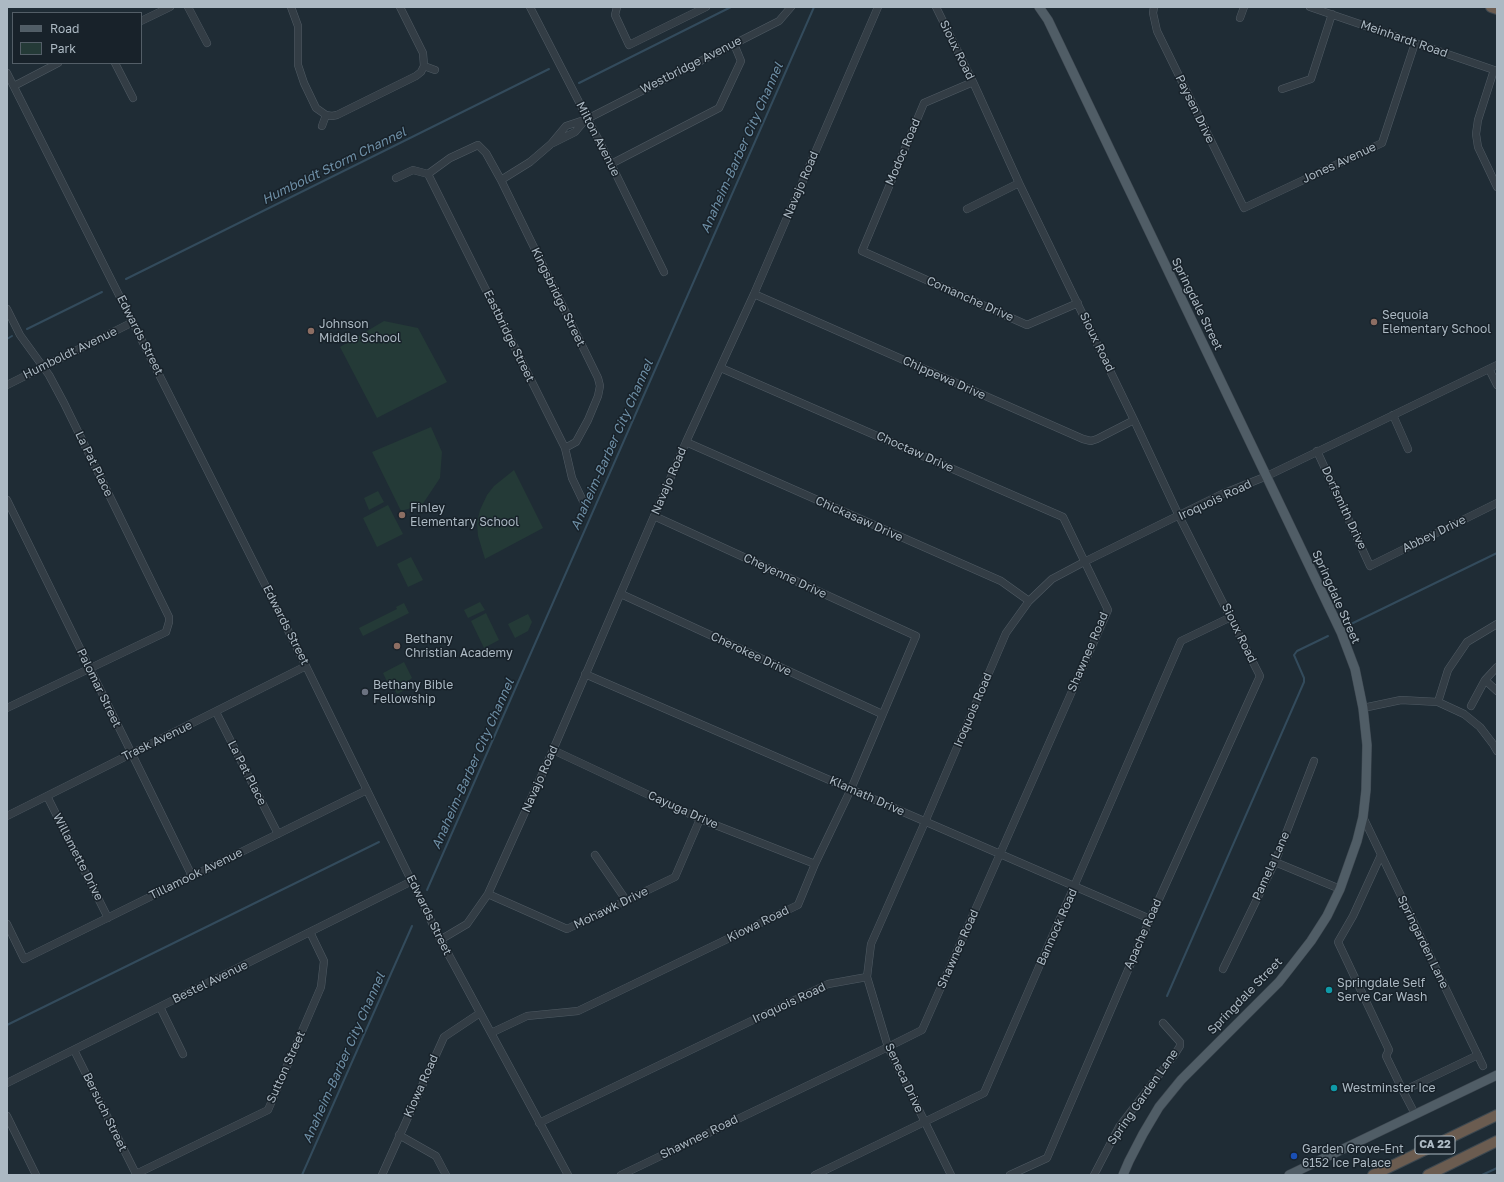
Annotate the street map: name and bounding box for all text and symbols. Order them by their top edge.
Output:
legend [12,12,142,64]
street label: Meinhardt Road [1359,17,1449,61]
street label: Sioux Road [936,18,978,82]
text: Road [50,21,79,36]
street label: Westbridge Avenue [638,33,744,97]
text: Park [50,41,76,56]
water label: Anaheim-Barber City Channel [697,60,787,236]
street label: Paysen Drive [1172,72,1218,146]
street label: Milton Avenue [573,99,623,179]
street label: Modoc Road [882,116,924,188]
water label: Humboldt Storm Channel [259,124,409,208]
street label: Jones Avenue [1300,140,1378,186]
street label: Navajo Road [780,149,822,221]
street label: Kingsbridge Street [528,245,588,349]
street label: Springdale Street [1168,255,1226,353]
street label: Comanche Drive [924,273,1016,325]
street label: Eastbridge Street [480,288,538,384]
street label: Edwards Street [114,293,166,377]
place label: Sequoia Elementary School [1382,308,1491,336]
street label: Sioux Road [1076,310,1118,374]
place label: Johnson Middle School [319,317,401,345]
marker: Sequoia Elementary School [1369,317,1379,327]
street label: Humboldt Avenue [21,324,119,382]
marker: Johnson Middle School [306,326,316,336]
street label: Chippewa Drive [900,353,988,403]
water label: Anaheim-Barber City Channel [567,357,657,533]
street label: La Pat Place [72,429,116,499]
street label: Choctaw Drive [874,429,956,475]
street label: Navajo Road [648,445,690,517]
street label: Dorfsmith Drive [1318,464,1370,552]
street label: Iroquois Road [1176,477,1254,523]
street label: Chickasaw Drive [813,493,905,545]
place label: Finley Elementary School [410,501,519,529]
marker: Finley Elementary School [397,510,407,520]
street label: Abbey Drive [1400,512,1468,556]
street label: Springdale Street [1309,548,1363,646]
street label: Cheyenne Drive [741,550,829,602]
street label: Edwards Street [260,583,312,667]
street label: Sioux Road [1218,601,1260,665]
street label: Shawnee Road [1065,610,1111,694]
street label: Cherokee Drive [708,629,794,679]
place label: Bethany Christian Academy [405,632,513,660]
marker: Bethany Christian Academy [392,641,402,651]
street label: Palomar Street [74,646,124,730]
street label: Iroquois Road [951,671,995,749]
water label: Anaheim-Barber City Channel [428,676,518,852]
place label: Bethany Bible Fellowship [373,678,453,706]
marker: Bethany Bible Fellowship [360,687,370,697]
street label: Trask Avenue [120,718,194,764]
street label: La Pat Place [224,738,270,808]
street label: Navajo Road [519,743,561,815]
street label: Klamath Drive [827,773,907,819]
street label: Cayuga Drive [646,788,720,832]
street label: Willamette Drive [50,811,106,903]
street label: Pamela Lane [1249,829,1293,903]
street label: Tillamook Avenue [147,845,245,903]
street label: Edwards Street [403,872,455,958]
street label: Mohawk Drive [572,884,650,932]
street label: Bannock Road [1034,886,1080,968]
street label: Springarden Lane [1394,893,1452,991]
street label: Apache Road [1121,897,1165,971]
street label: Kiowa Road [725,903,791,945]
street label: Shawnee Road [934,907,982,991]
street label: Springdale Street [1205,955,1285,1037]
street label: Bestel Avenue [170,957,250,1007]
water label: Anaheim-Barber City Channel [299,970,389,1146]
place label: Springdale Self Serve Car Wash [1337,976,1427,1004]
street label: Iroquois Road [750,980,828,1026]
marker: Springdale Self Serve Car Wash [1324,985,1334,995]
street label: Sutton Street [264,1029,308,1105]
street label: Seneca Drive [882,1041,926,1115]
street label: Spring Garden Lane [1105,1046,1181,1148]
street label: Kiowa Road [401,1052,441,1120]
street label: Bersuch Street [80,1070,130,1154]
place label: Westminster Ice [1342,1081,1435,1095]
marker: Westminster Ice [1329,1083,1339,1093]
street label: Shawnee Road [658,1112,740,1162]
road number: CA 22 [1415,1136,1455,1154]
place label: Garden Grove-Ent 6152 Ice Palace [1302,1142,1404,1170]
marker: Garden Grove-Ent 6152 Ice Palace [1289,1151,1299,1161]

